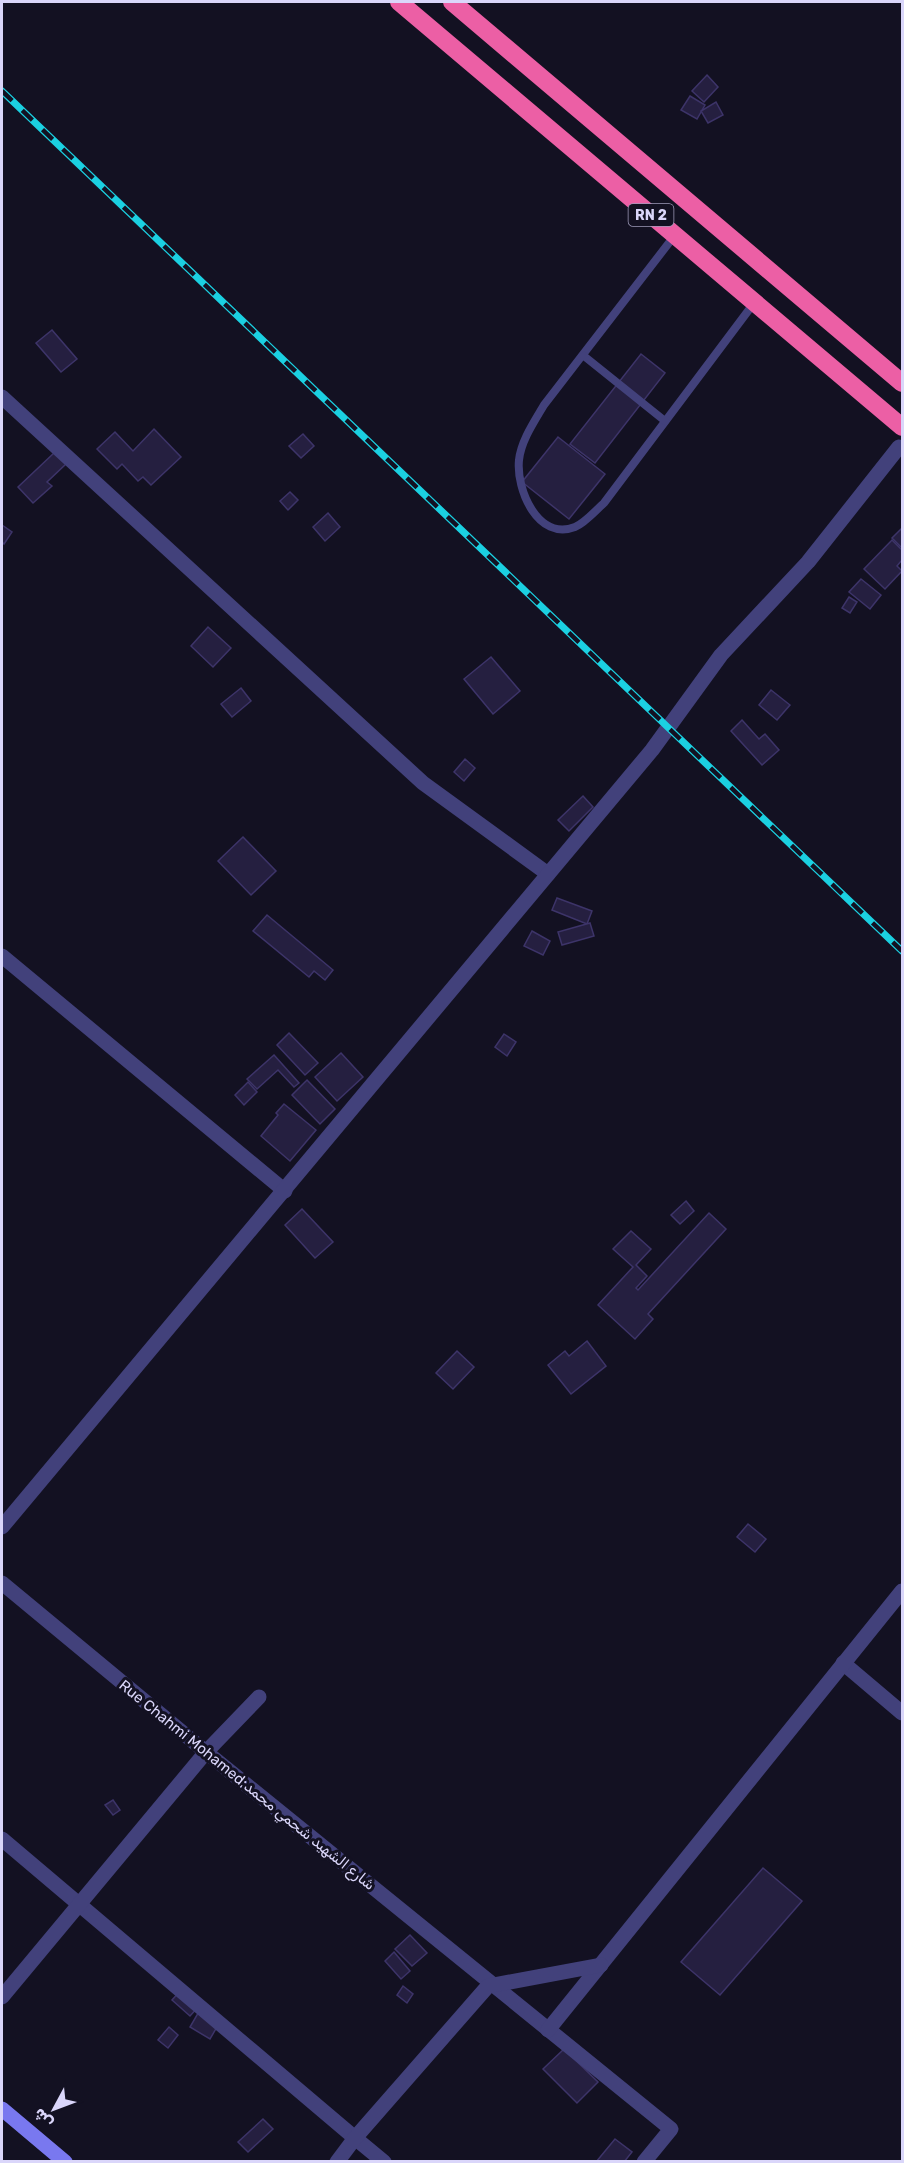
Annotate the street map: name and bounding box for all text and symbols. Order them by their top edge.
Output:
road number: RN 2 [628,204,674,226]
street label: Rue Chahmi Mohamed;شارع الشهيد شحمي محمد [114,1676,379,1896]
north arrow [24,2079,84,2139]
text: ش [29,2105,57,2132]

